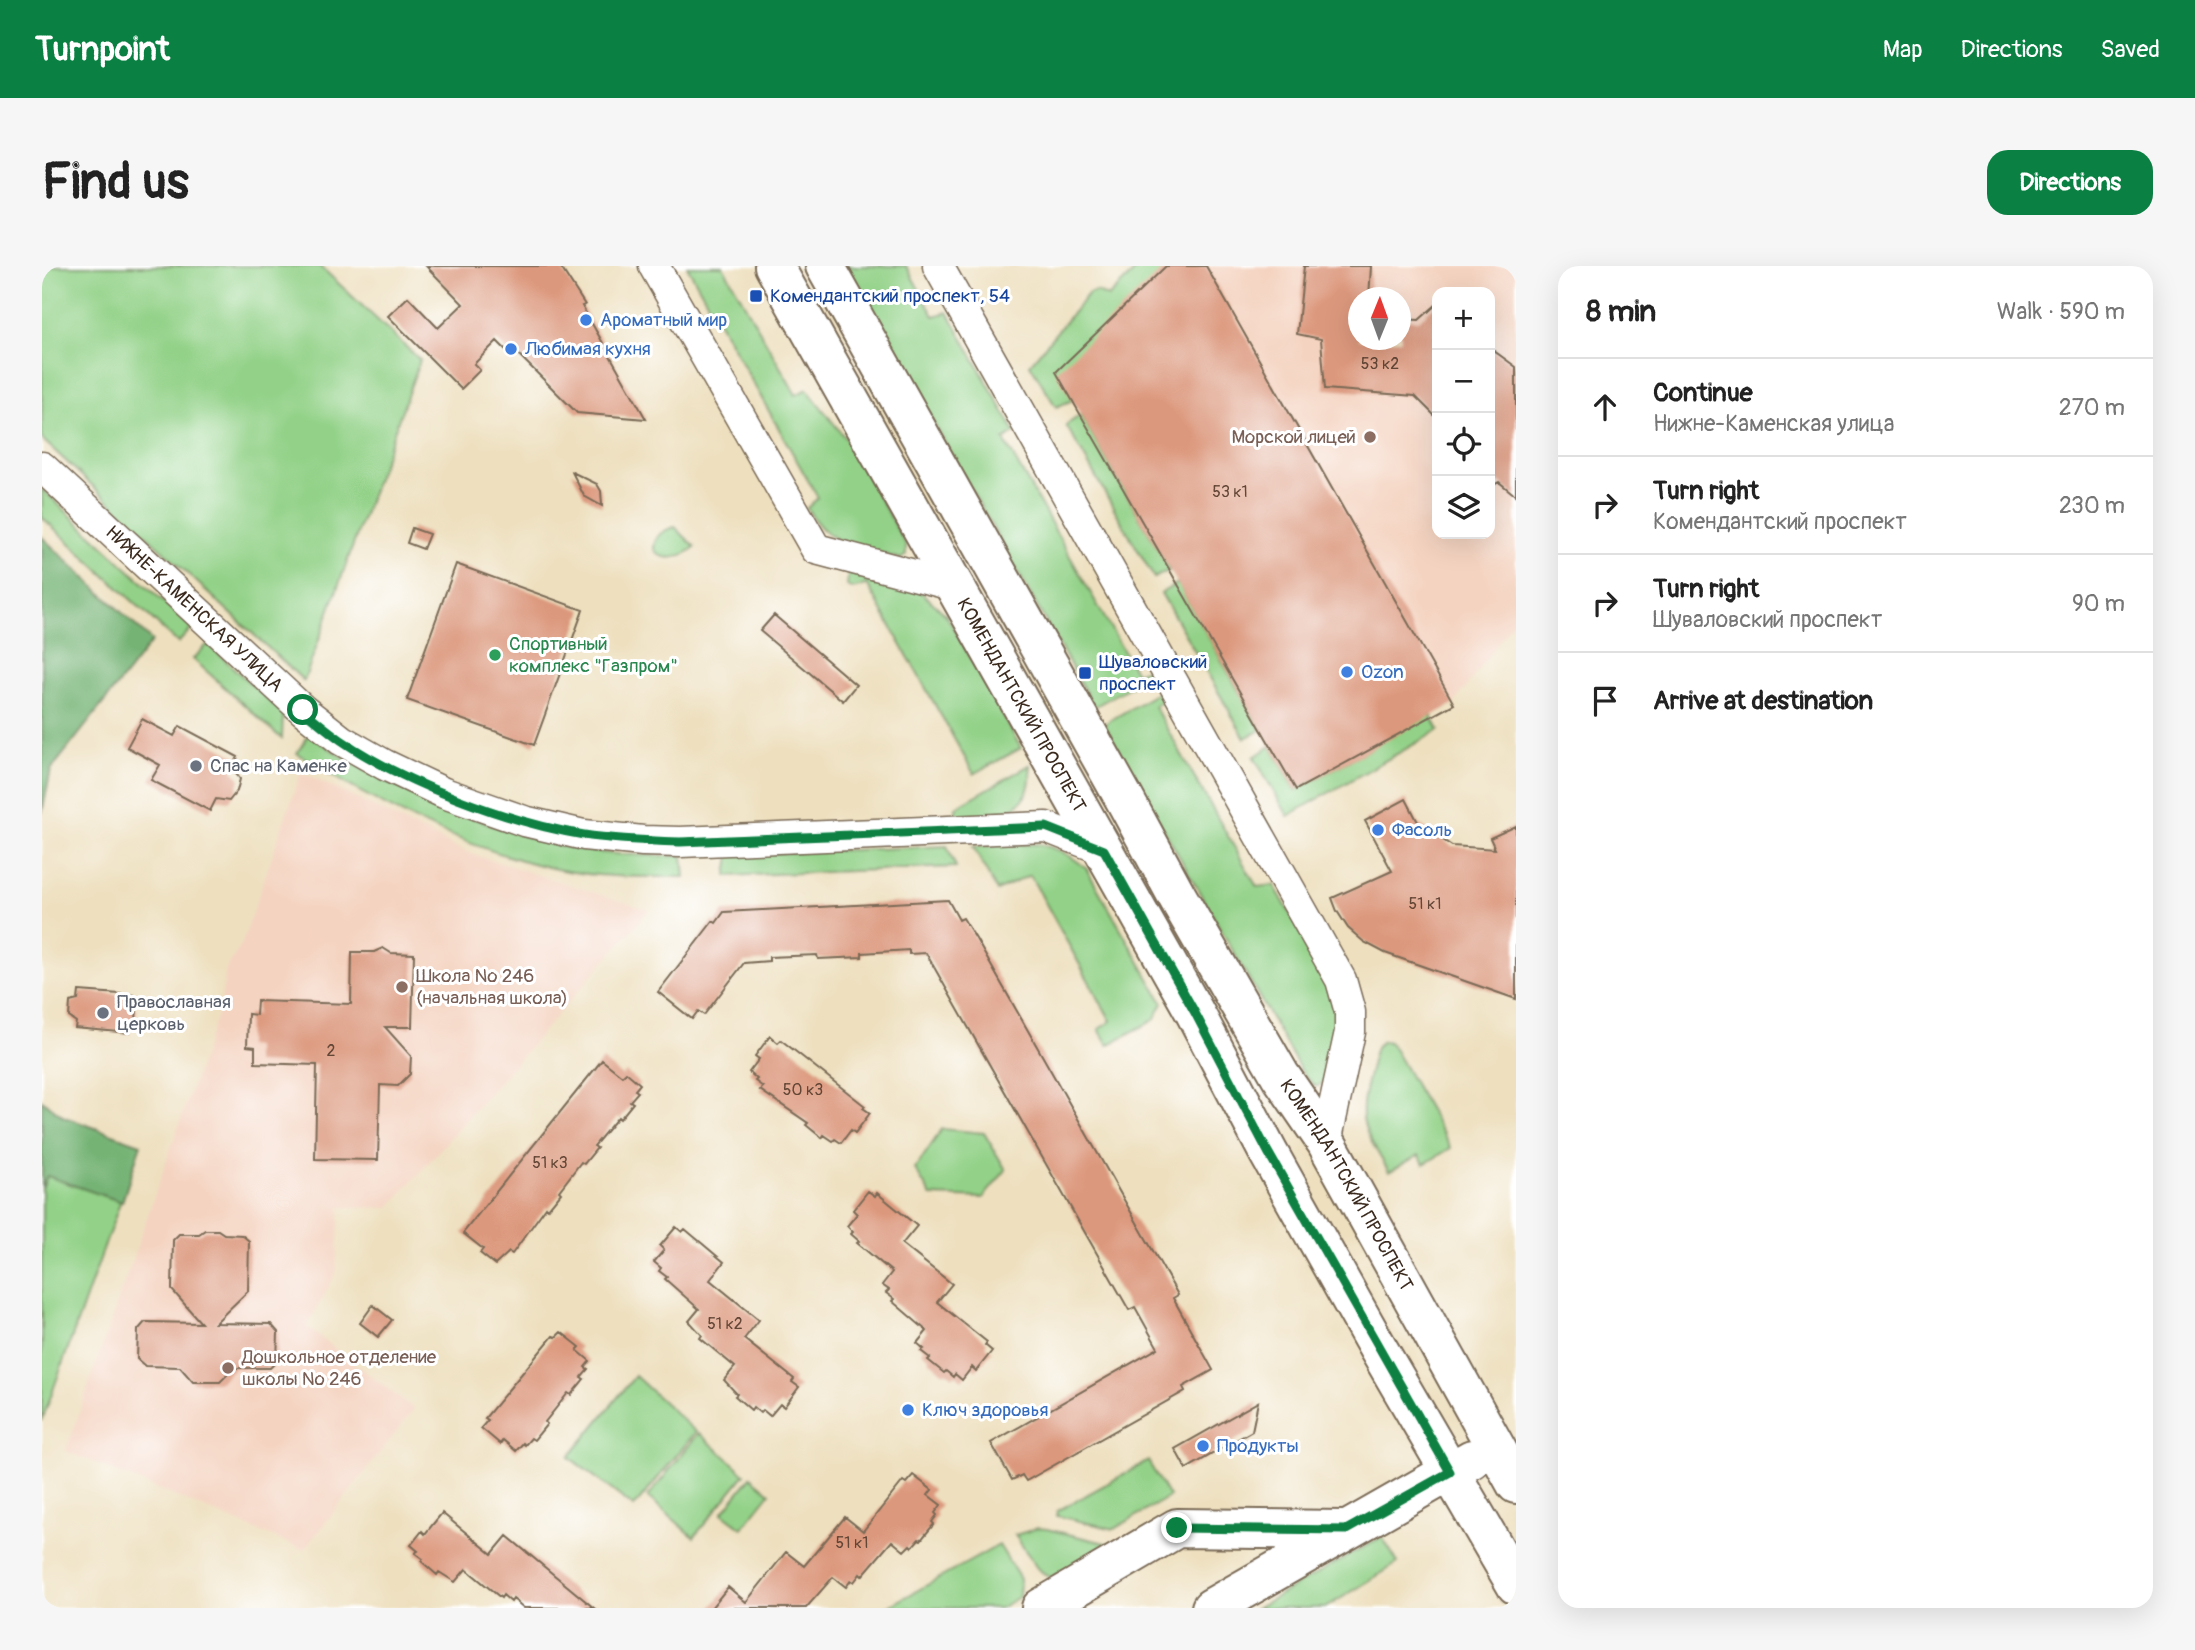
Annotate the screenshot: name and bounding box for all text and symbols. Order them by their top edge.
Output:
text: Turnpoint [35,29,170,70]
text: Map [1883,35,1923,64]
text: Directions [1961,35,2062,64]
text: Saved [2100,35,2160,64]
button: Directions [1987,150,2153,215]
text: Find us [42,152,189,213]
place label: Комендантский проспект, 54 [770,284,1010,308]
north arrow [1348,287,1411,350]
map controls [1432,287,1495,539]
button: + [1432,287,1495,350]
marker: Комендантский проспект, 54 [748,288,764,304]
text: 8 min [1586,293,1656,330]
text: Walk · 590 m [1997,297,2125,326]
place label: Ароматный мир [600,308,727,332]
marker: Ароматный мир [578,312,594,328]
place label: Любимая кухня [524,337,651,361]
marker: Любимая кухня [503,341,519,357]
button: − [1432,350,1495,413]
house number: 53 к2 [1361,354,1399,374]
text: Continue [1653,377,1753,409]
icon: ahead [1586,388,1624,426]
text: 270 m [2059,393,2125,422]
text: Нижне-Каменская улица [1653,409,1894,438]
button: locate [1432,413,1495,476]
place label: Морской лицей [1231,425,1356,449]
marker: Морской лицей [1362,429,1378,445]
text: Turn right [1653,475,1759,507]
button: layers [1432,476,1495,539]
house number: 53 к1 [1212,482,1248,502]
icon: right [1586,486,1624,524]
text: 230 m [2059,491,2125,520]
text: Комендантский проспект [1653,507,1907,536]
street label: НИЖНЕ-КАМЕНСКАЯ УЛИЦА [100,520,288,697]
text: Turn right [1653,573,1759,605]
icon: right [1586,584,1624,622]
text: 90 m [2072,589,2125,618]
street label: КОМЕНДАНТСКИЙ ПРОСПЕКТ [952,594,1091,816]
text: Шуваловский проспект [1653,605,1882,634]
place label: Спортивный комплекс "Газпром" [509,632,678,678]
marker: Спортивный комплекс "Газпром" [487,647,503,663]
place label: Шуваловский проспект [1099,650,1207,696]
place label: Ozon [1361,660,1404,684]
marker: Ozon [1339,664,1355,680]
marker: Шуваловский проспект [1077,665,1093,681]
icon: arrive [1586,682,1624,720]
text: Arrive at destination [1653,685,1873,717]
route start [287,694,318,725]
place label: Спас на Каменке [210,754,347,778]
marker: Спас на Каменке [188,758,204,774]
place label: Фасоль [1392,818,1452,842]
marker: Фасоль [1370,822,1386,838]
house number: 51 к1 [1409,894,1441,914]
place label: Школа № 246 (начальная школа) [416,964,568,1010]
marker: Школа № 246 (начальная школа) [394,979,410,995]
place label: Православная церковь [117,990,231,1036]
marker: Православная церковь [95,1005,111,1021]
house number: 2 [327,1041,336,1061]
street label: КОМЕНДАНТСКИЙ ПРОСПЕКТ [1275,1075,1418,1295]
house number: 50 к3 [783,1080,823,1100]
house number: 51 к3 [532,1153,568,1173]
house number: 51 к2 [707,1314,743,1334]
place label: Дошкольное отделение школы № 246 [241,1345,437,1391]
marker: Дошкольное отделение школы № 246 [220,1360,236,1376]
place label: Ключ здоровья [922,1398,1048,1422]
marker: Ключ здоровья [900,1402,916,1418]
place label: Продукты [1217,1434,1299,1458]
marker: Продукты [1195,1438,1211,1454]
route end [1161,1512,1192,1543]
house number: 51 к1 [836,1533,868,1553]

